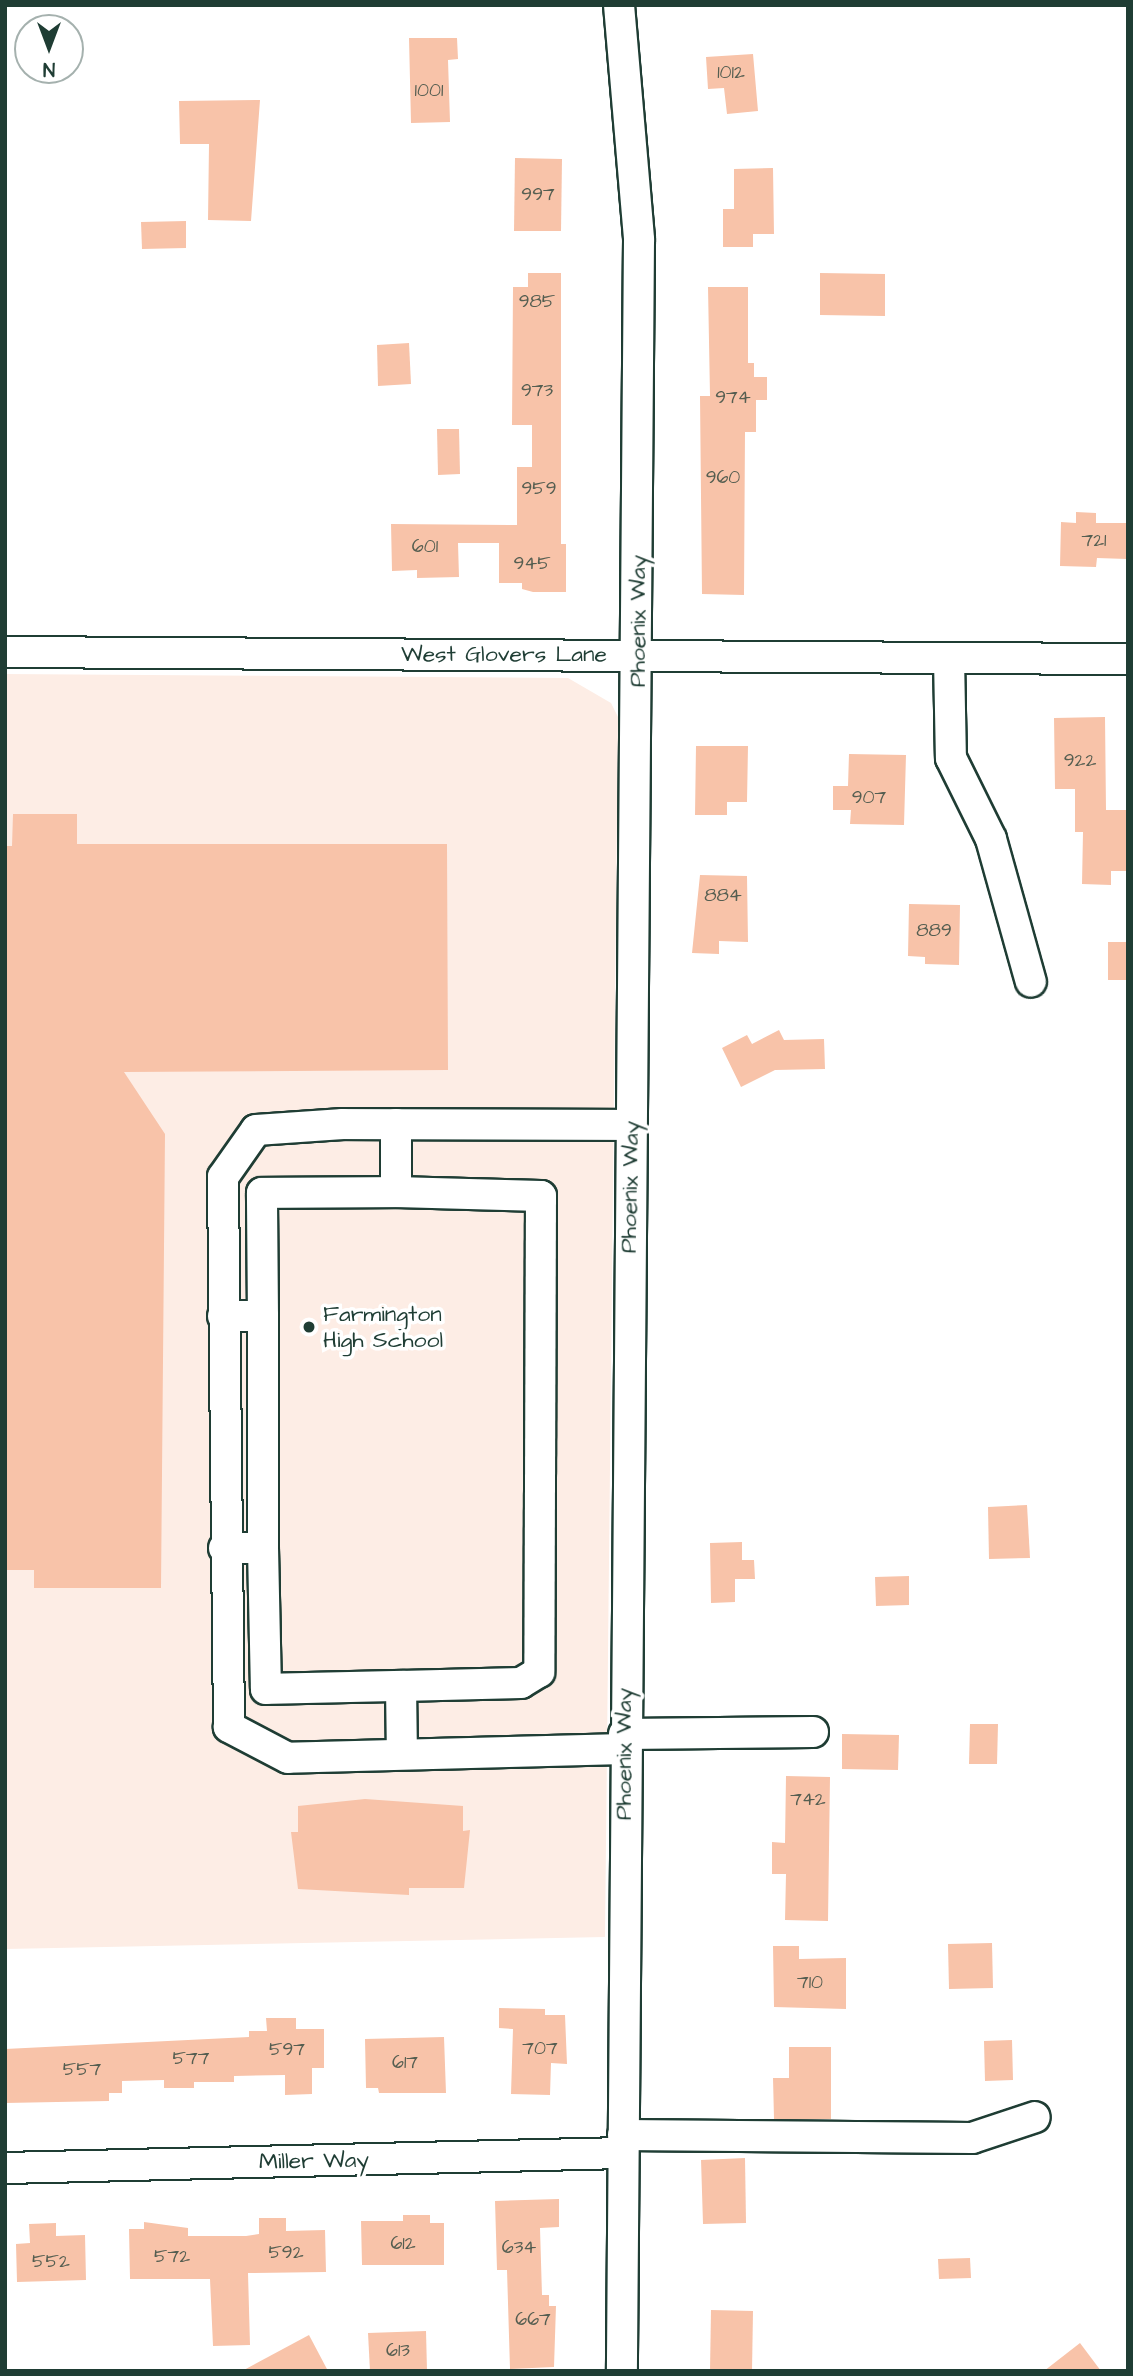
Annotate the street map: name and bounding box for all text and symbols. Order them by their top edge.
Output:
north arrow [14,14,84,84]
text: N [43,55,55,82]
house number: 1012 [717,62,745,84]
house number: 1001 [415,80,443,102]
house number: 997 [521,184,555,206]
house number: 985 [519,291,555,313]
house number: 973 [521,380,553,402]
house number: 974 [715,387,751,409]
house number: 960 [706,467,740,489]
house number: 959 [521,478,557,500]
house number: 721 [1082,530,1106,552]
house number: 601 [412,536,438,558]
house number: 945 [513,553,551,575]
street label: Phoenix Way [624,555,652,687]
street label: West Glovers Lane [401,640,607,668]
house number: 922 [1064,750,1096,772]
house number: 907 [852,787,886,809]
house number: 884 [704,885,742,907]
house number: 889 [916,920,952,942]
street label: Phoenix Way [615,1121,645,1253]
place label: Farmington High School [323,1300,443,1354]
marker: Farmington High School [301,1319,317,1335]
street label: Phoenix Way [610,1688,638,1820]
house number: 742 [790,1789,826,1811]
house number: 710 [797,1972,823,1994]
house number: 707 [522,2038,558,2060]
house number: 597 [269,2039,305,2061]
house number: 577 [173,2048,209,2070]
house number: 617 [392,2052,418,2074]
house number: 557 [63,2059,101,2081]
street label: Miller Way [259,2146,369,2176]
house number: 612 [390,2233,416,2255]
house number: 634 [502,2237,536,2259]
house number: 592 [268,2242,304,2264]
house number: 572 [154,2246,190,2268]
house number: 552 [32,2251,70,2273]
house number: 667 [515,2309,551,2331]
house number: 613 [386,2340,410,2362]

